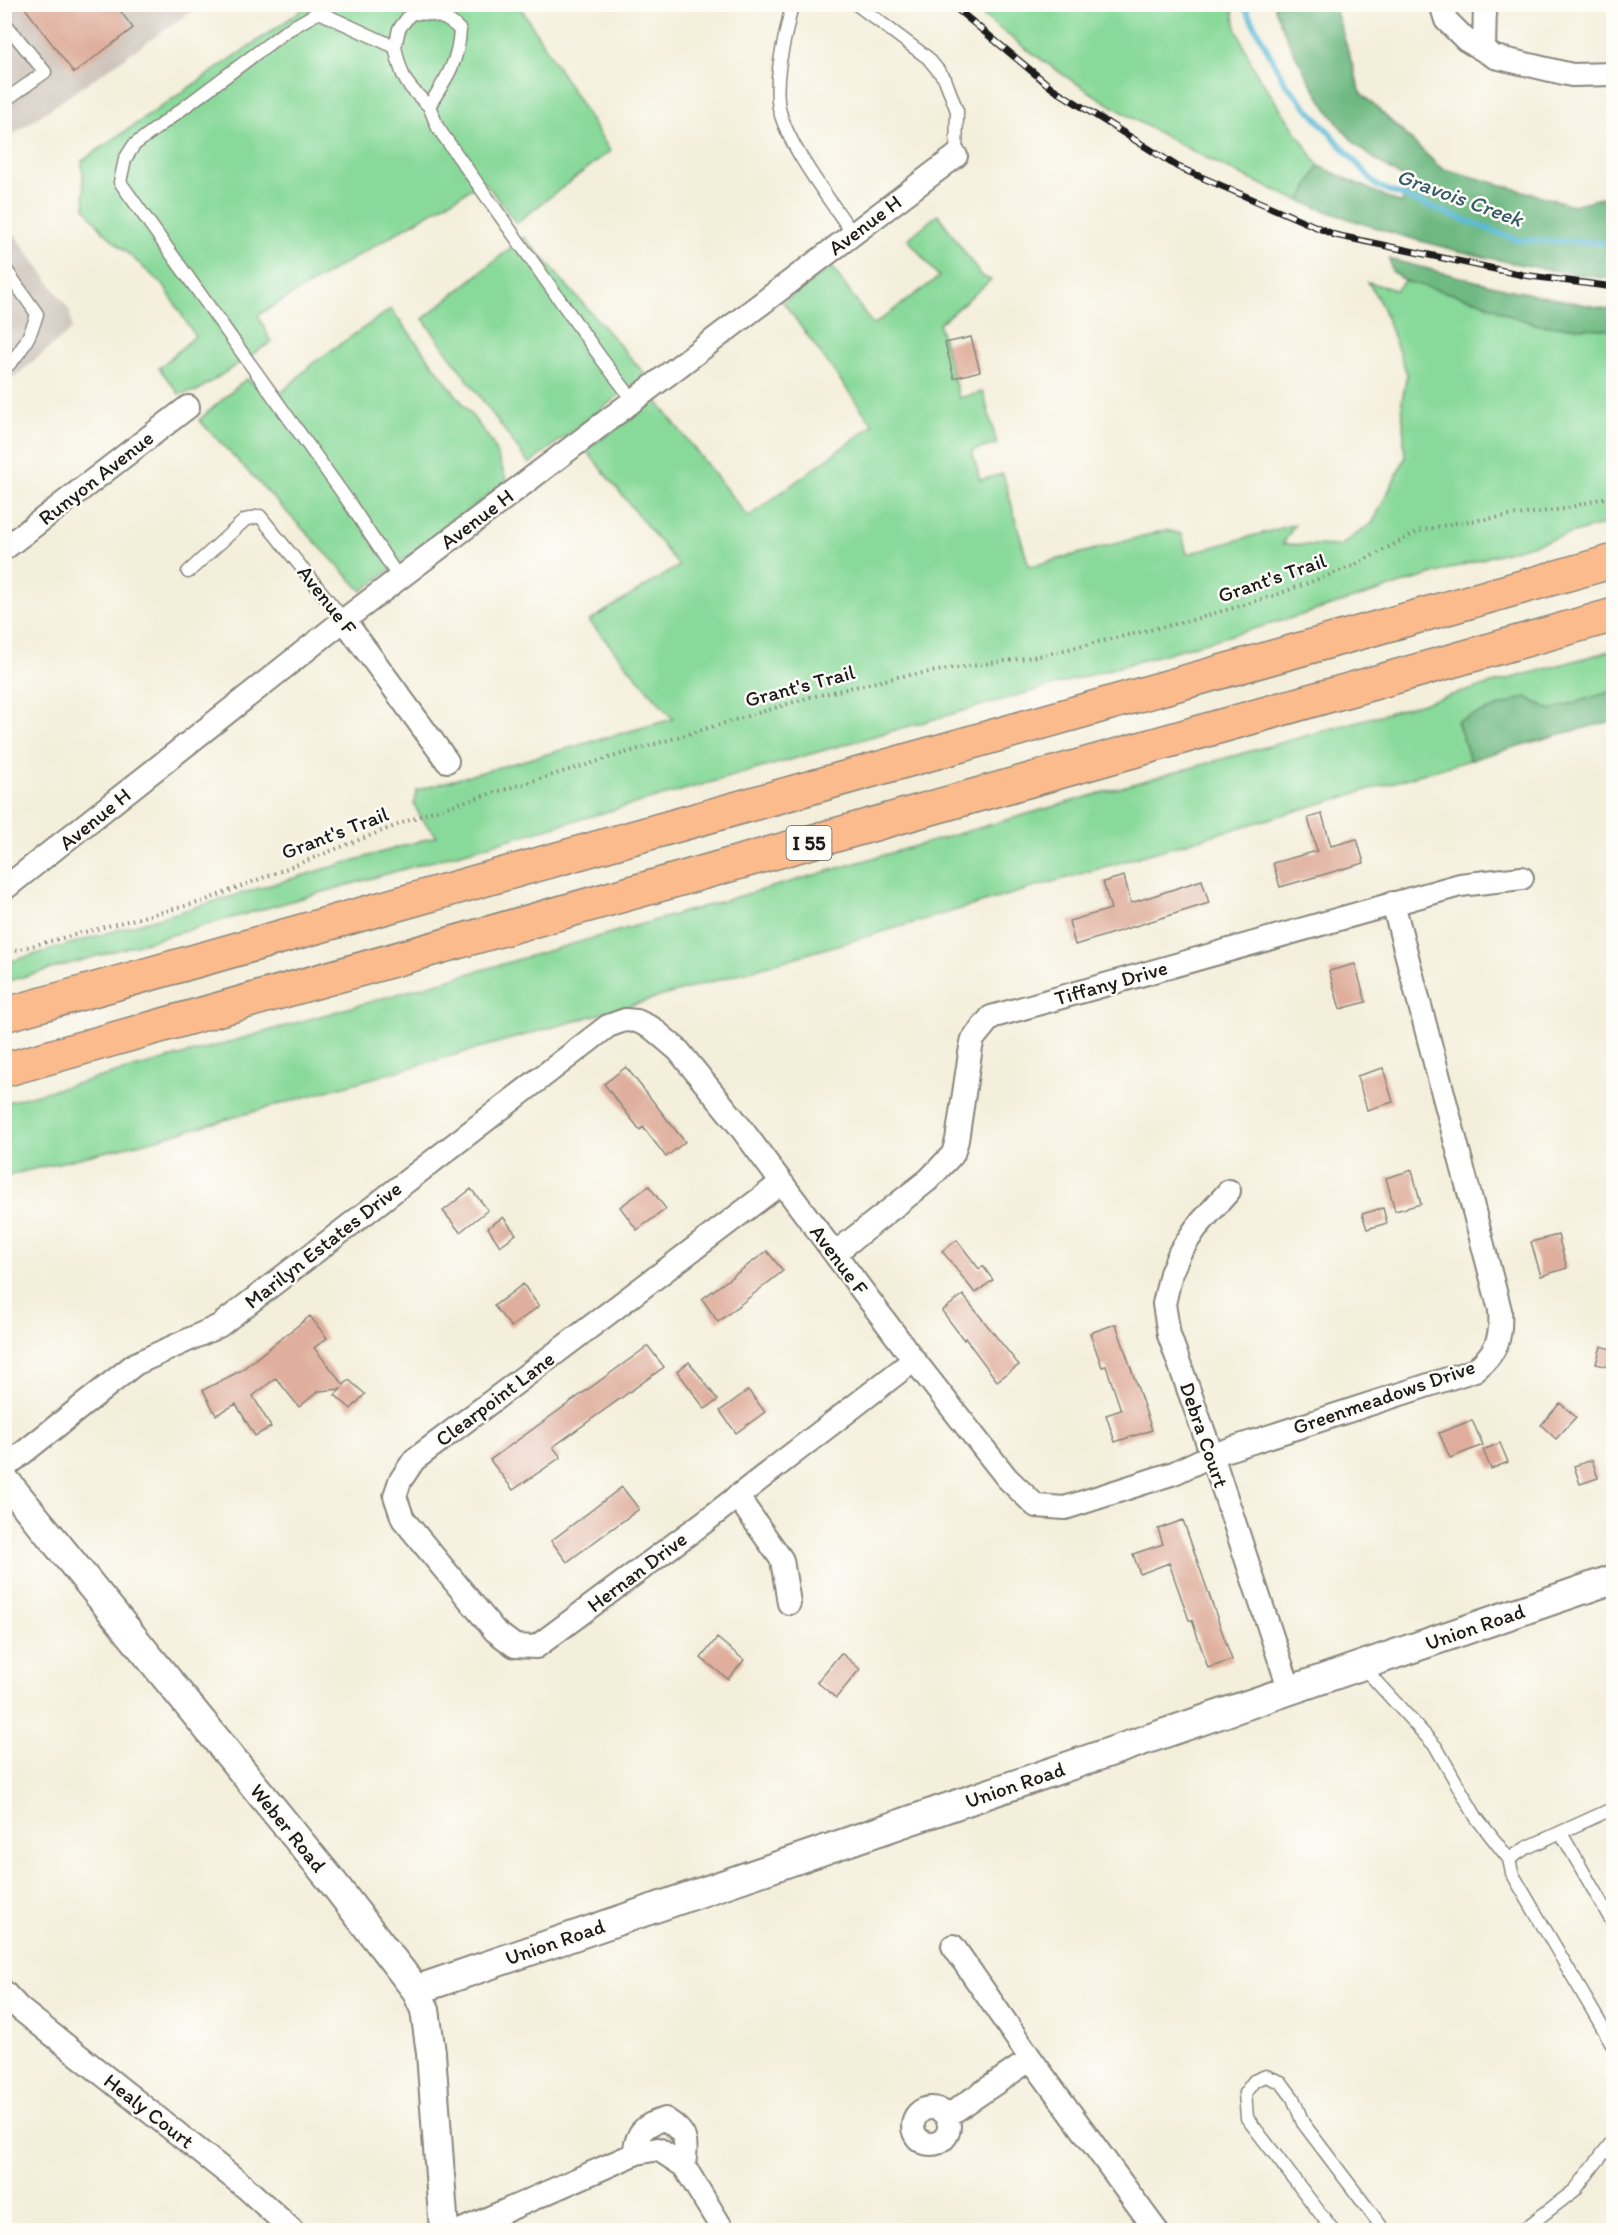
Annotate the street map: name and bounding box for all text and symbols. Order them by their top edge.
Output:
water label: Gravois Creek [1393,162,1528,233]
street label: Avenue H [823,189,906,260]
street label: Runyon Avenue [33,425,158,530]
street label: Avenue H [435,483,518,554]
street label: Grant's Trail [1214,547,1329,608]
street label: Avenue F [293,560,362,640]
street label: Grant's Trail [742,659,858,712]
street label: Avenue H [54,782,136,855]
street label: Grant's Trail [278,801,392,864]
road number: I 55 [786,826,832,860]
street label: Tiffany Drive [1051,954,1170,1011]
street label: Marilyn Estates Drive [239,1175,406,1314]
street label: Avenue F [805,1220,874,1300]
street label: Clearpoint Lane [430,1346,559,1451]
street label: Greenmeadows Drive [1290,1354,1478,1439]
street label: Debra Court [1175,1379,1234,1491]
street label: Hernan Drive [582,1526,691,1617]
street label: Union Road [1422,1598,1528,1655]
street label: Union Road [962,1756,1068,1813]
street label: Weber Road [245,1778,332,1878]
street label: Union Road [502,1913,608,1970]
street label: Healy Court [99,2068,199,2154]

